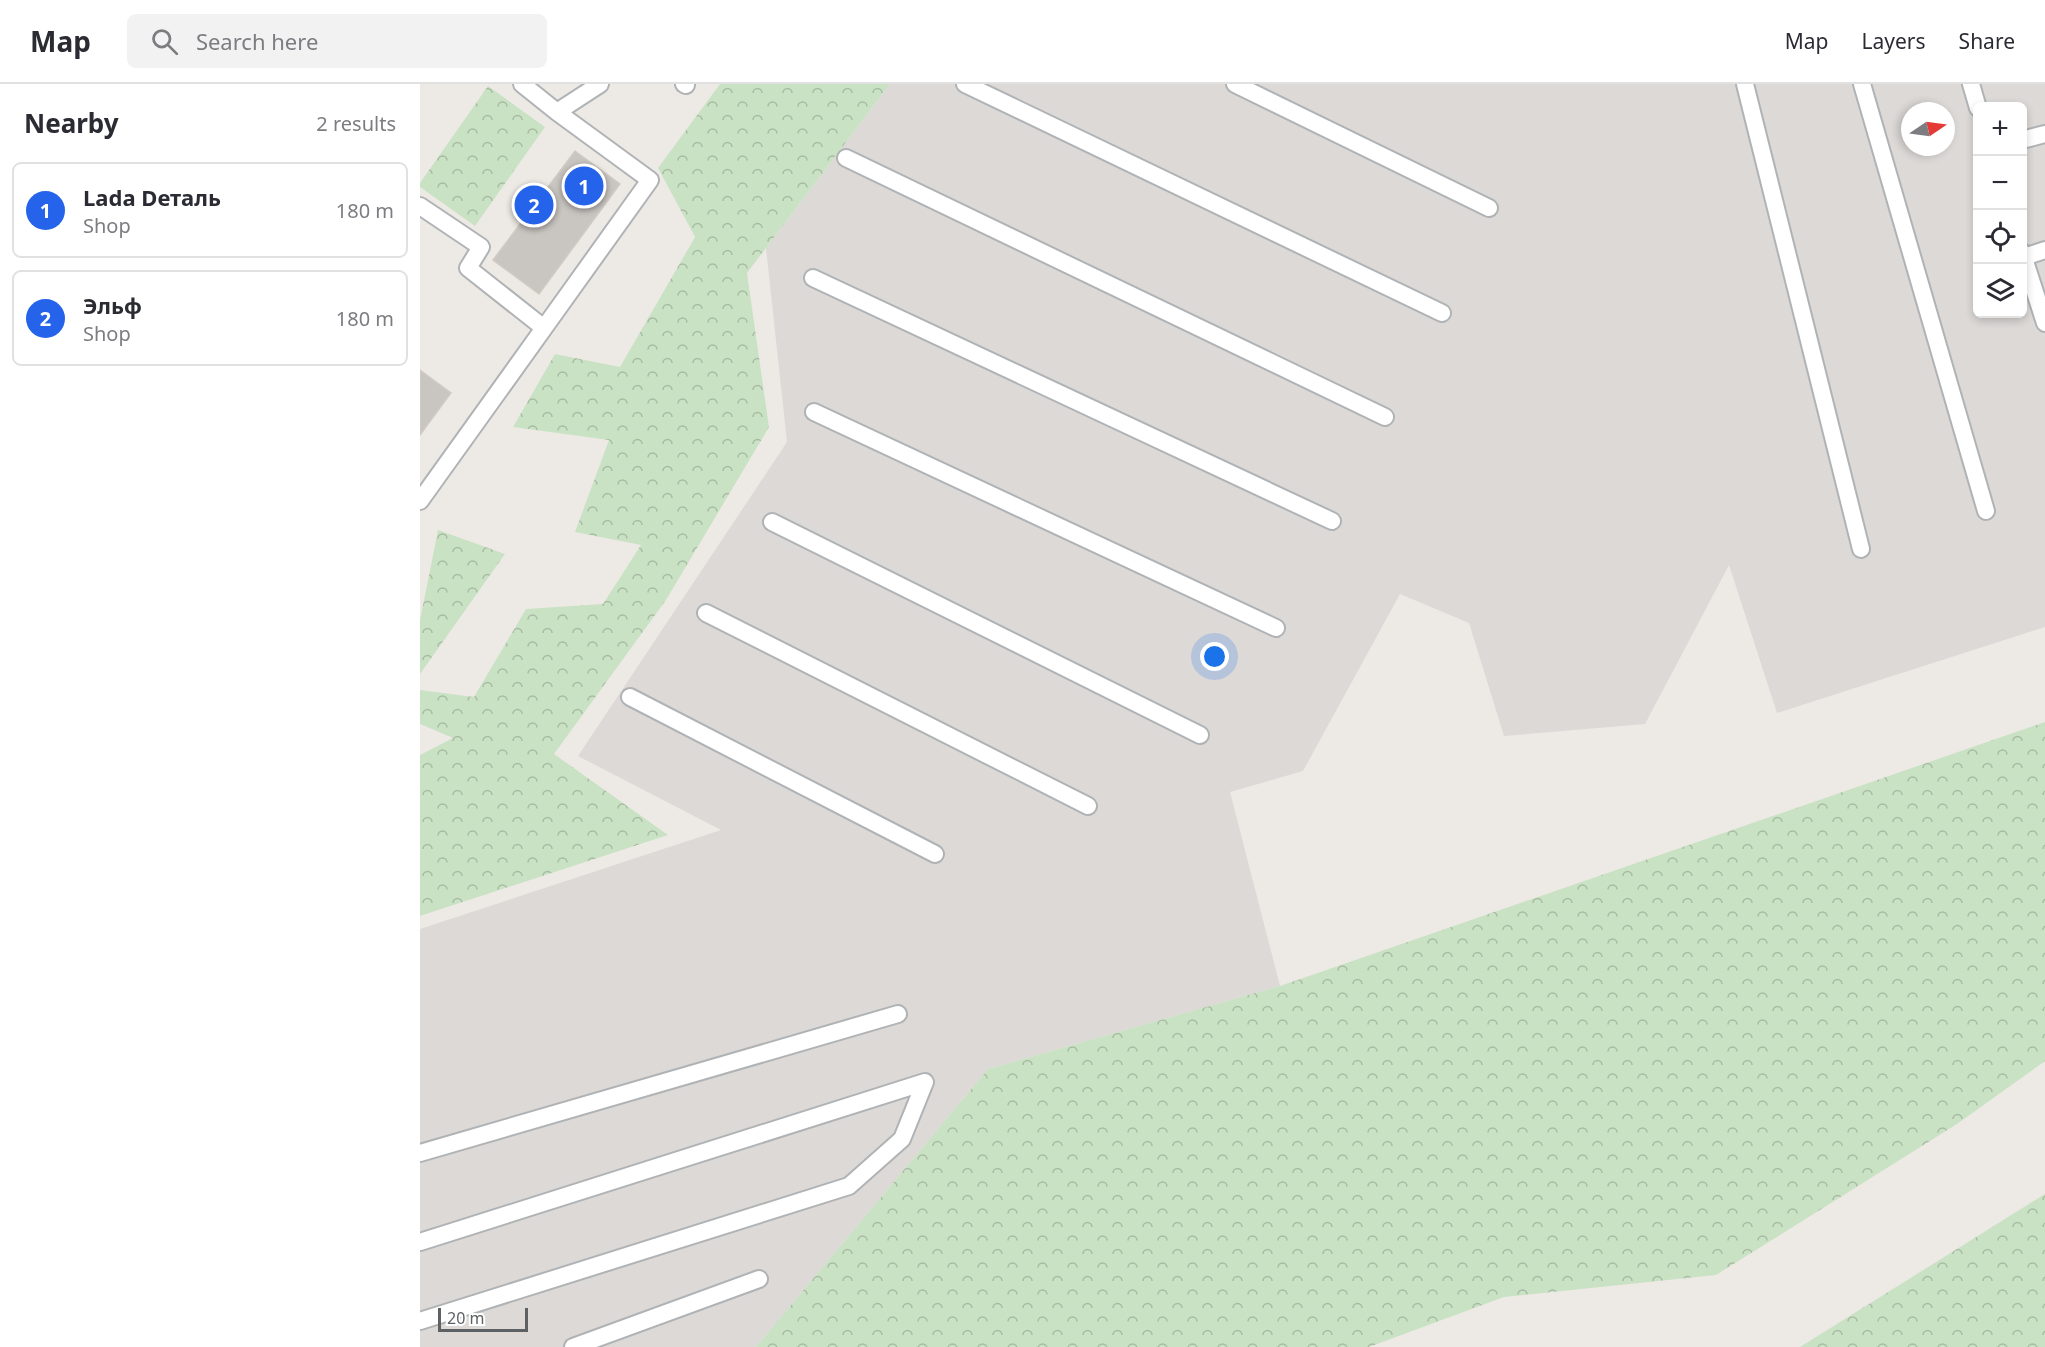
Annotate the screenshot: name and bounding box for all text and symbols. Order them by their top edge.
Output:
search box [127,14,547,68]
text: Map [30,22,91,60]
icon: search [148,25,181,58]
text: Search here [196,26,318,56]
text: Map [1785,27,1829,55]
text: Layers [1862,27,1926,55]
text: Share [1959,27,2015,55]
north arrow [1901,102,1955,156]
map controls [1973,102,2027,318]
button: + [1973,102,2027,156]
text: Nearby [24,105,119,141]
text: 2 results [316,110,396,137]
button: − [1973,156,2027,210]
pin: 1 [564,164,604,208]
text: Lada Dеталь [83,182,221,212]
pin: 2 [514,182,554,228]
text: 1 [40,197,51,224]
text: 180 m [336,197,394,224]
button: locate [1973,210,2027,264]
text: Shop [83,212,131,239]
button: layers [1973,264,2027,318]
text: Эльф [83,290,142,320]
text: 2 [40,305,51,332]
text: 180 m [336,305,394,332]
text: Shop [83,320,131,347]
your location [1200,642,1229,671]
scale bar [438,1305,528,1332]
text: 20 m [447,1307,484,1329]

